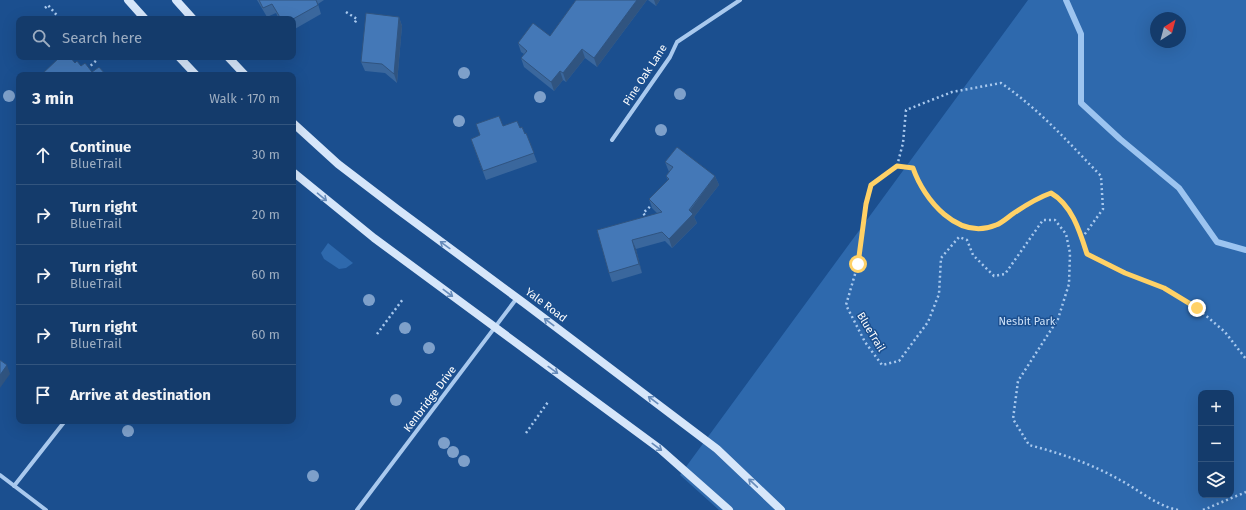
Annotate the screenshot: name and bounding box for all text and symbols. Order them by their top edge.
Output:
north arrow [1150,12,1186,48]
search box [16,16,296,60]
icon: search [30,27,52,49]
text: Search here [62,29,142,47]
street label: Pine Oak Lane [620,42,670,108]
text: 3 min [32,88,74,109]
text: Walk · 170 m [209,91,280,106]
text: Continue [70,138,131,156]
icon: ahead [32,144,54,166]
text: 30 m [252,147,280,162]
text: BlueTrail [70,156,122,171]
one-way arrow [317,193,328,202]
text: Turn right [70,198,137,216]
icon: right [32,204,54,226]
text: 20 m [252,207,280,222]
text: BlueTrail [70,216,122,231]
one-way arrow [439,240,450,249]
route start [849,255,867,273]
text: Turn right [70,258,137,276]
icon: right [32,264,54,286]
text: 60 m [251,267,280,282]
text: BlueTrail [70,276,122,291]
street label: Yale Road [523,285,569,325]
one-way arrow [443,289,454,297]
route end [1188,299,1206,317]
street label: BlueTrail [854,310,888,354]
park label: Nesbit Park [999,315,1056,328]
text: Turn right [70,318,137,336]
one-way arrow [544,318,555,326]
icon: right [32,324,54,346]
text: 60 m [251,327,280,342]
text: BlueTrail [70,336,122,351]
street label: Kenbridge Drive [401,363,459,435]
one-way arrow [547,366,558,374]
icon: arrive [32,384,54,406]
text: Arrive at destination [70,386,211,404]
map controls [1198,390,1234,498]
button: + [1198,390,1234,426]
one-way arrow [647,396,658,405]
button: − [1198,426,1234,462]
one-way arrow [652,443,663,452]
button: layers [1198,462,1234,498]
one-way arrow [748,478,758,488]

